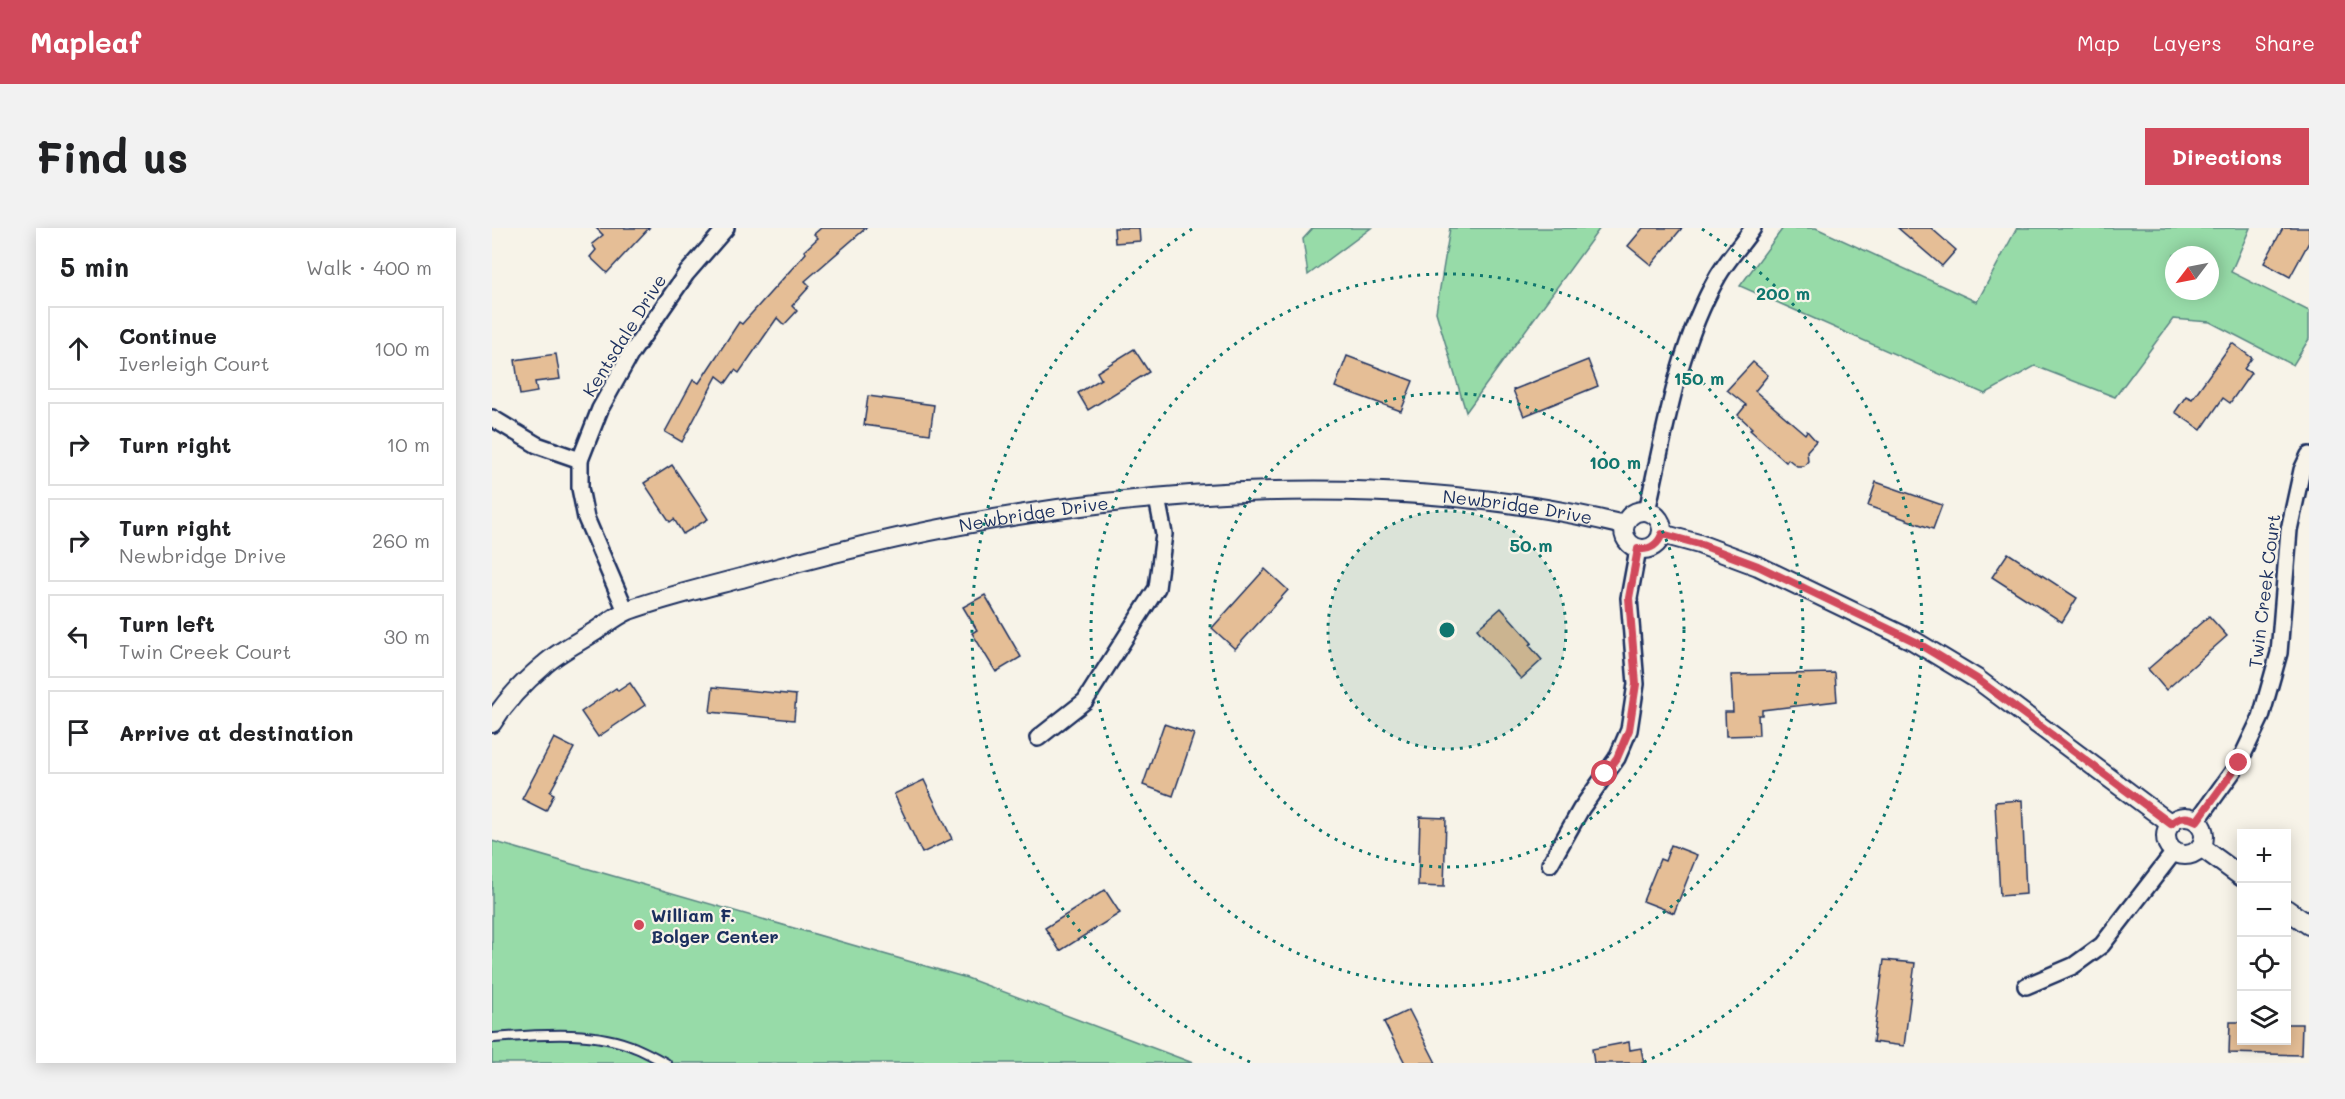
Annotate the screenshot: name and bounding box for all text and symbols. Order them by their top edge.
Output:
text: Mapleaf [30,24,141,60]
text: Map [2077,29,2120,56]
text: Layers [2153,29,2222,56]
text: Share [2255,29,2315,56]
button: Directions [2145,128,2309,185]
text: Find us [36,129,188,184]
north arrow [2165,246,2219,300]
text: 5 min [60,250,129,284]
text: Walk · 400 m [306,254,432,280]
street label: Kentsdale Drive [577,269,671,401]
text: 200 m [1756,281,1810,305]
text: Continue [119,321,217,350]
icon: ahead [62,332,95,365]
text: 100 m [374,335,430,361]
text: Iverleigh Court [119,350,269,376]
text: 150 m [1674,366,1724,390]
icon: right [62,428,95,461]
text: Turn right [119,430,231,459]
text: 10 m [386,431,430,457]
text: 100 m [1589,450,1641,474]
street label: Newbridge Drive [1442,484,1594,529]
street label: Newbridge Drive [957,491,1110,537]
text: Turn right [119,513,231,542]
street label: Twin Creek Court [2243,513,2285,669]
icon: right [62,524,95,557]
text: 260 m [372,527,430,553]
text: 50 m [1510,533,1552,557]
text: Newbridge Drive [119,542,286,568]
text: Turn left [119,609,215,638]
icon: left [62,620,95,653]
centre of rings [1437,620,1457,640]
text: 30 m [384,623,430,649]
text: Twin Creek Court [119,638,291,664]
icon: arrive [62,716,95,749]
text: Arrive at destination [119,718,354,747]
route end [2225,749,2251,775]
route start [1591,760,1617,786]
map controls [2237,829,2291,1045]
button: + [2237,829,2291,883]
button: − [2237,883,2291,937]
place label: William F. Bolger Center [651,903,779,948]
marker: William F. Bolger Center [632,918,646,932]
button: locate [2237,937,2291,991]
button: layers [2237,991,2291,1045]

